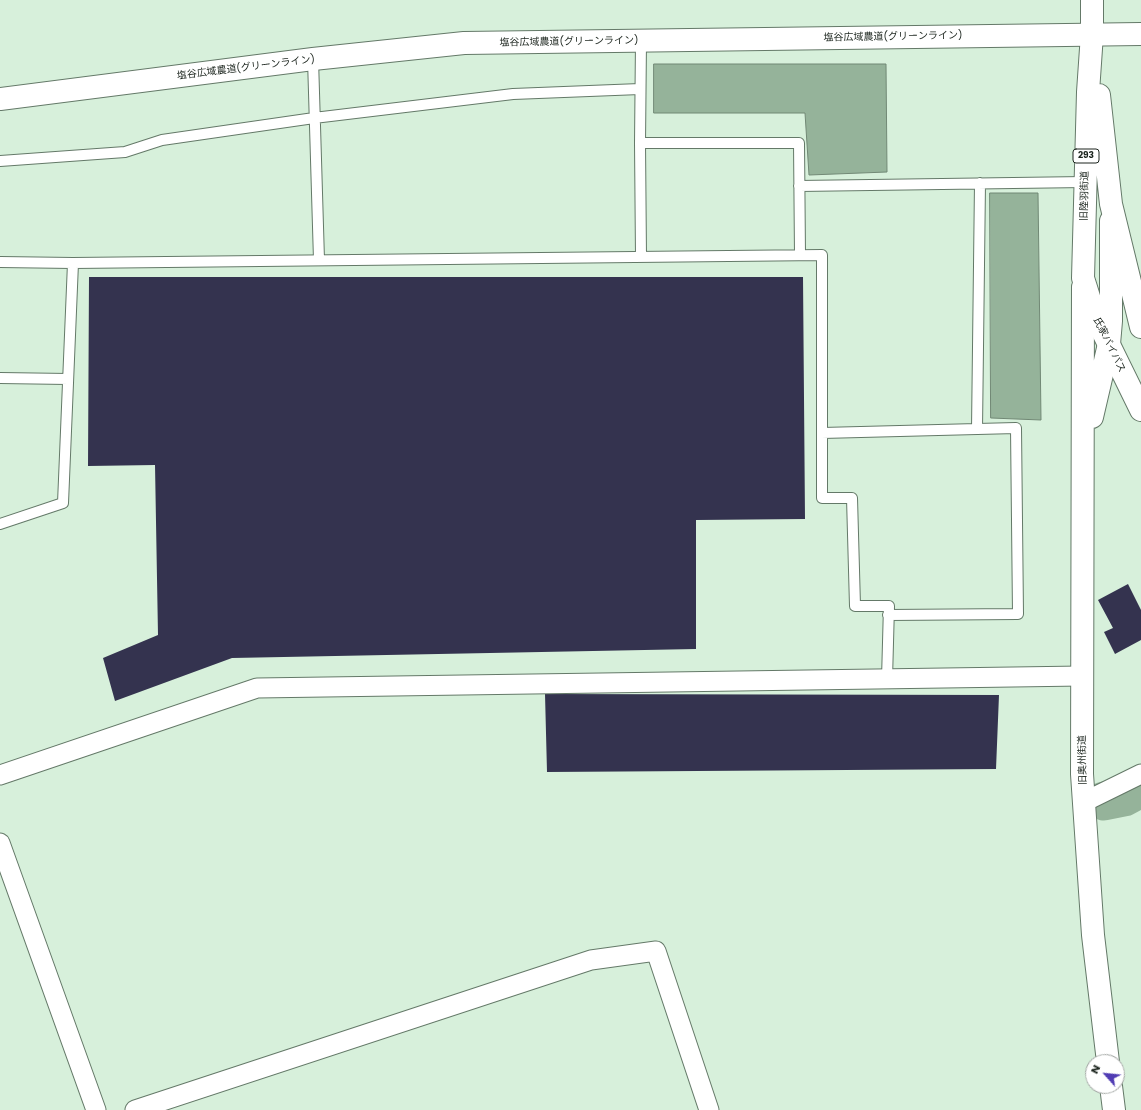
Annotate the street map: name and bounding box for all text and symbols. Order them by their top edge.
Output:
street label: 塩谷広域農道(グリーンライン) [823,30,963,44]
street label: 塩谷広域農道(グリーンライン) [499,35,639,49]
street label: 塩谷広域農道(グリーンライン) [176,54,316,82]
road number: 293 [1073,149,1099,163]
street label: 旧陸羽街道 [1079,171,1091,221]
street label: 氏家バイパス [1090,315,1128,375]
street label: 旧奥州街道 [1077,735,1089,785]
north arrow [1085,1054,1125,1094]
text: N [1086,1062,1104,1076]

